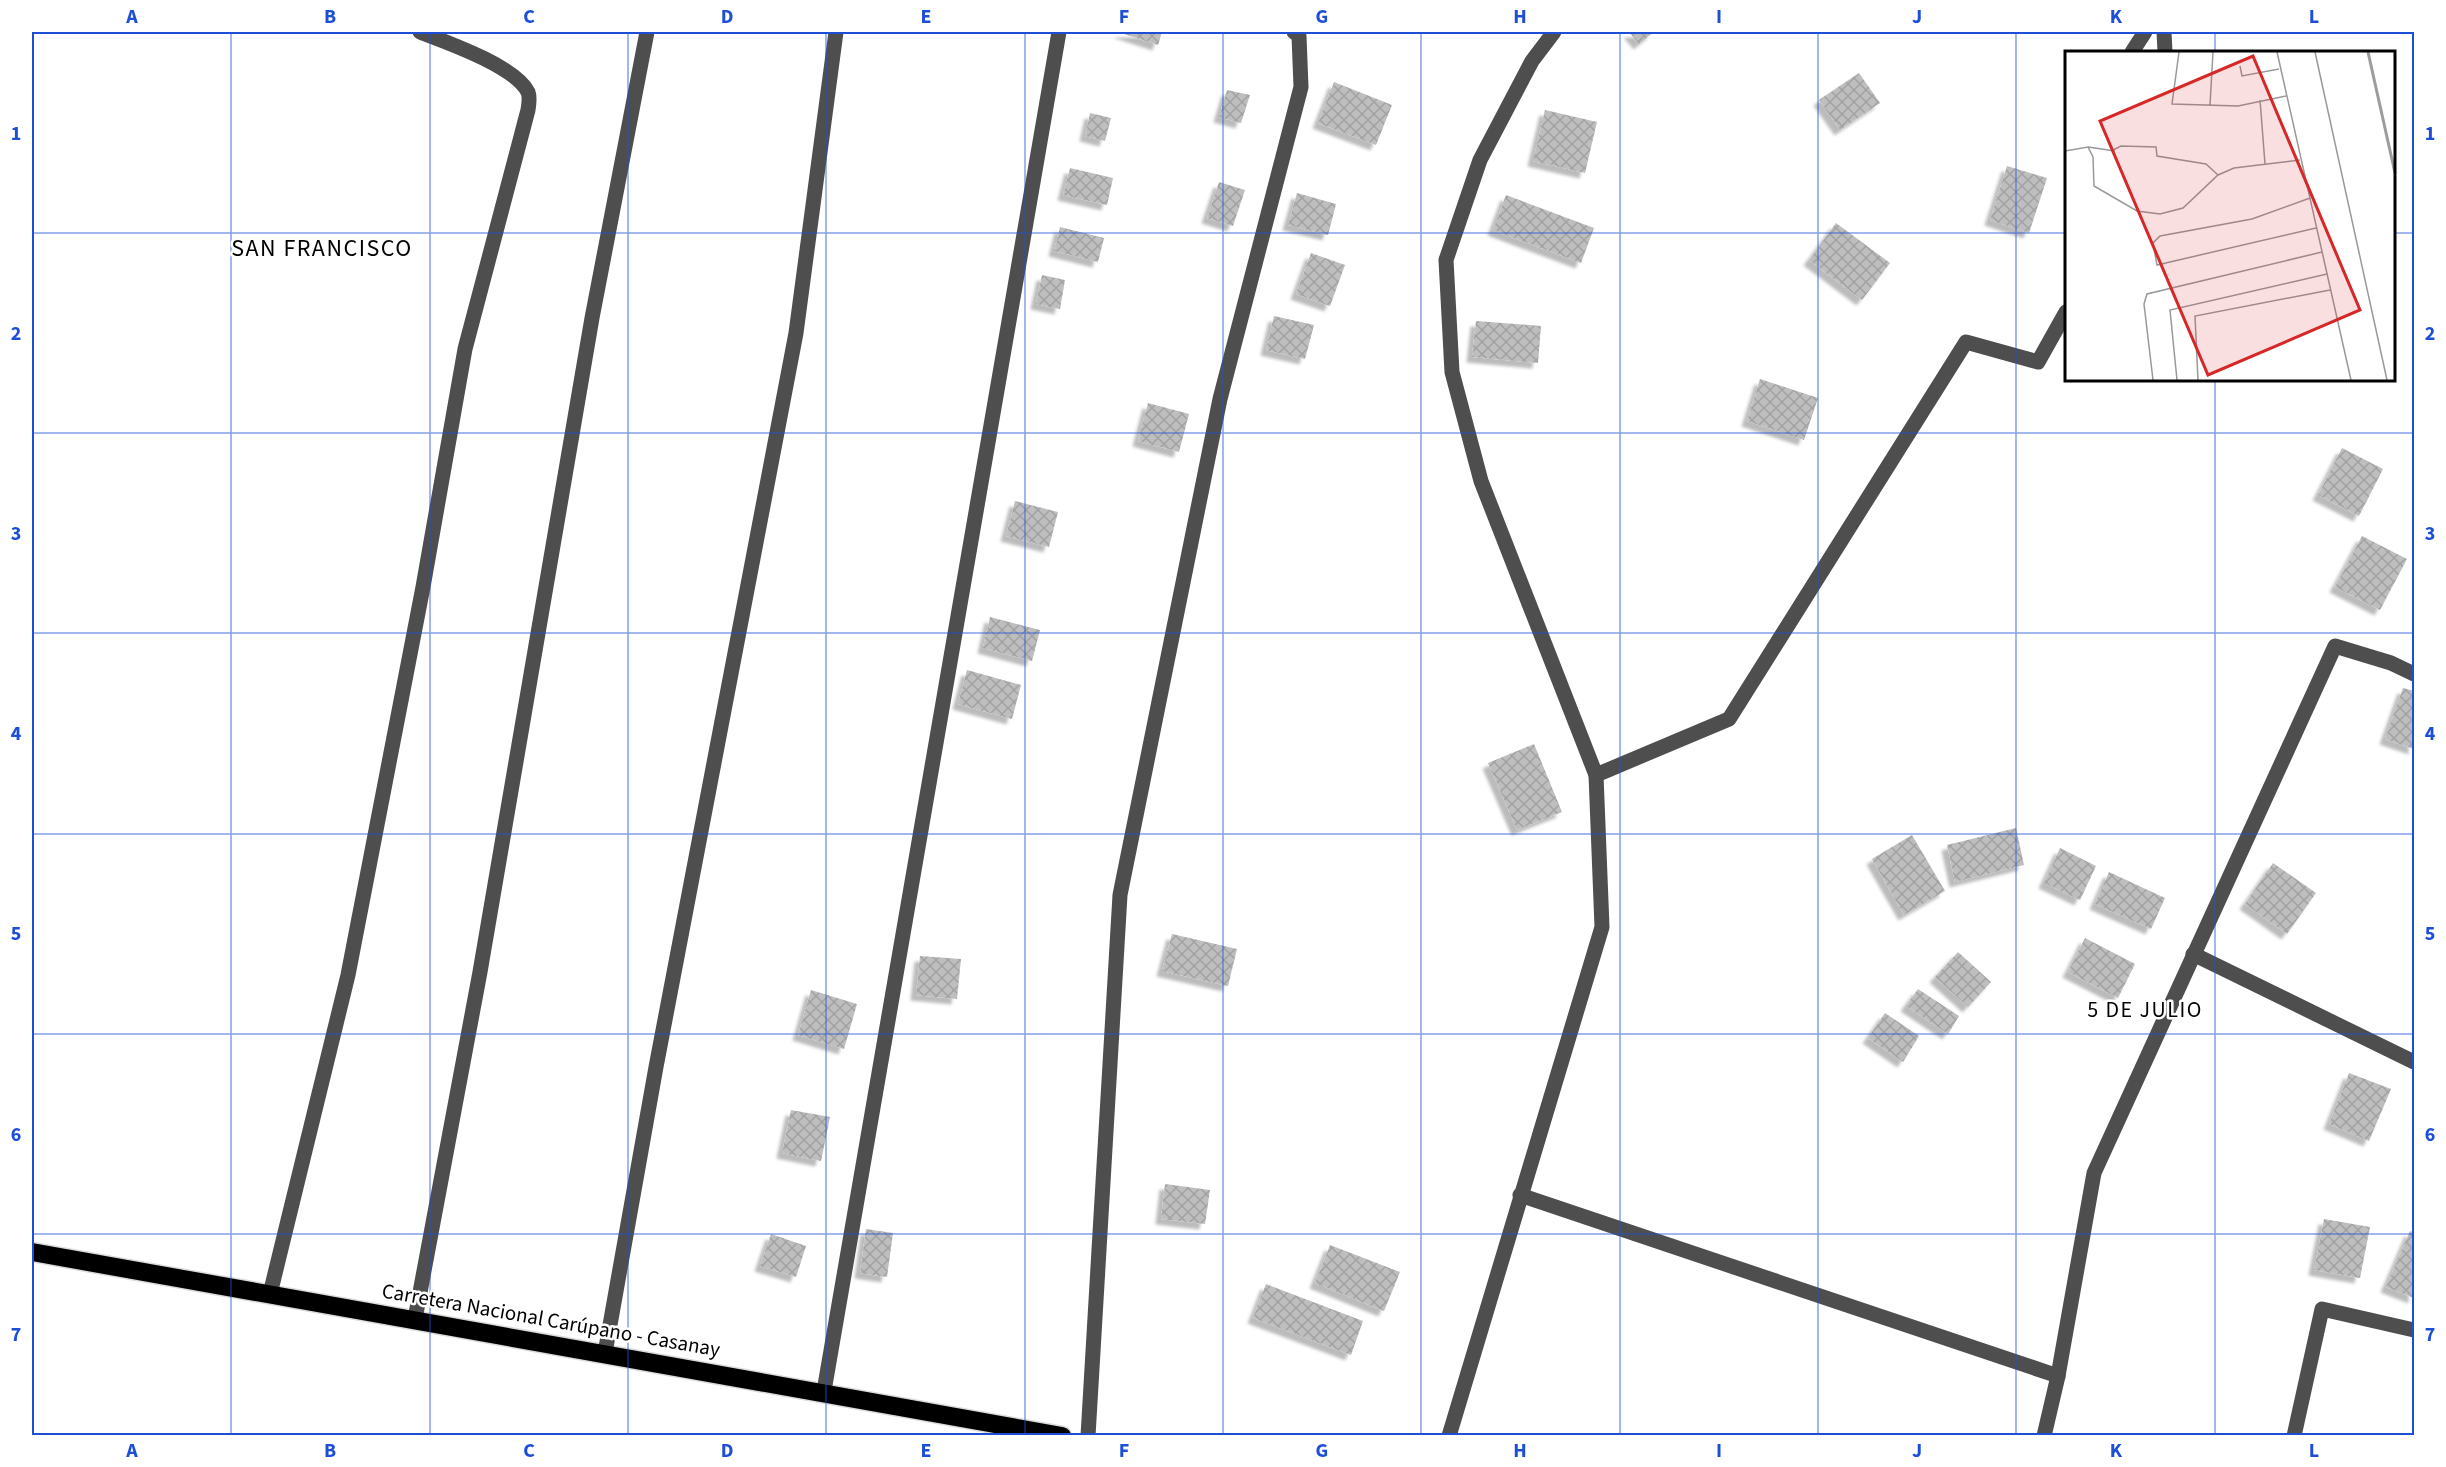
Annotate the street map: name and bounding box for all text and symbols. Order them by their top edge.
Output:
text: A [125,3,138,31]
text: B [324,3,336,31]
text: C [523,3,535,31]
text: D [721,3,733,31]
text: E [921,3,931,31]
text: F [1119,3,1129,31]
text: G [1316,3,1328,31]
text: H [1513,3,1527,31]
text: I [1716,3,1722,31]
text: J [1912,3,1922,31]
text: K [2110,3,2123,31]
text: L [2309,3,2319,31]
inset map [2065,51,2395,381]
text: 1 [11,120,21,148]
text: 1 [2425,120,2435,148]
district label: SAN FRANCISCO [231,231,413,266]
text: 2 [11,320,21,348]
text: 2 [2425,320,2435,348]
text: 3 [11,520,21,548]
text: 3 [2425,520,2435,548]
text: 4 [11,720,22,748]
text: 4 [2425,720,2436,748]
text: 5 [11,920,21,948]
text: 5 [2425,920,2435,948]
district label: 5 DE JULIO [2087,994,2203,1026]
text: 6 [11,1121,21,1149]
text: 6 [2425,1121,2435,1149]
street label: Carretera Nacional Carúpano - Casanay [380,1275,723,1365]
text: 7 [11,1321,21,1349]
text: 7 [2425,1321,2435,1349]
text: A [125,1437,138,1465]
text: B [324,1437,336,1465]
text: C [523,1437,535,1465]
text: D [721,1437,733,1465]
text: E [921,1437,931,1465]
text: F [1119,1437,1129,1465]
text: G [1316,1437,1328,1465]
text: H [1513,1437,1527,1465]
text: I [1716,1437,1722,1465]
text: J [1912,1437,1922,1465]
text: K [2110,1437,2123,1465]
text: L [2309,1437,2319,1465]

